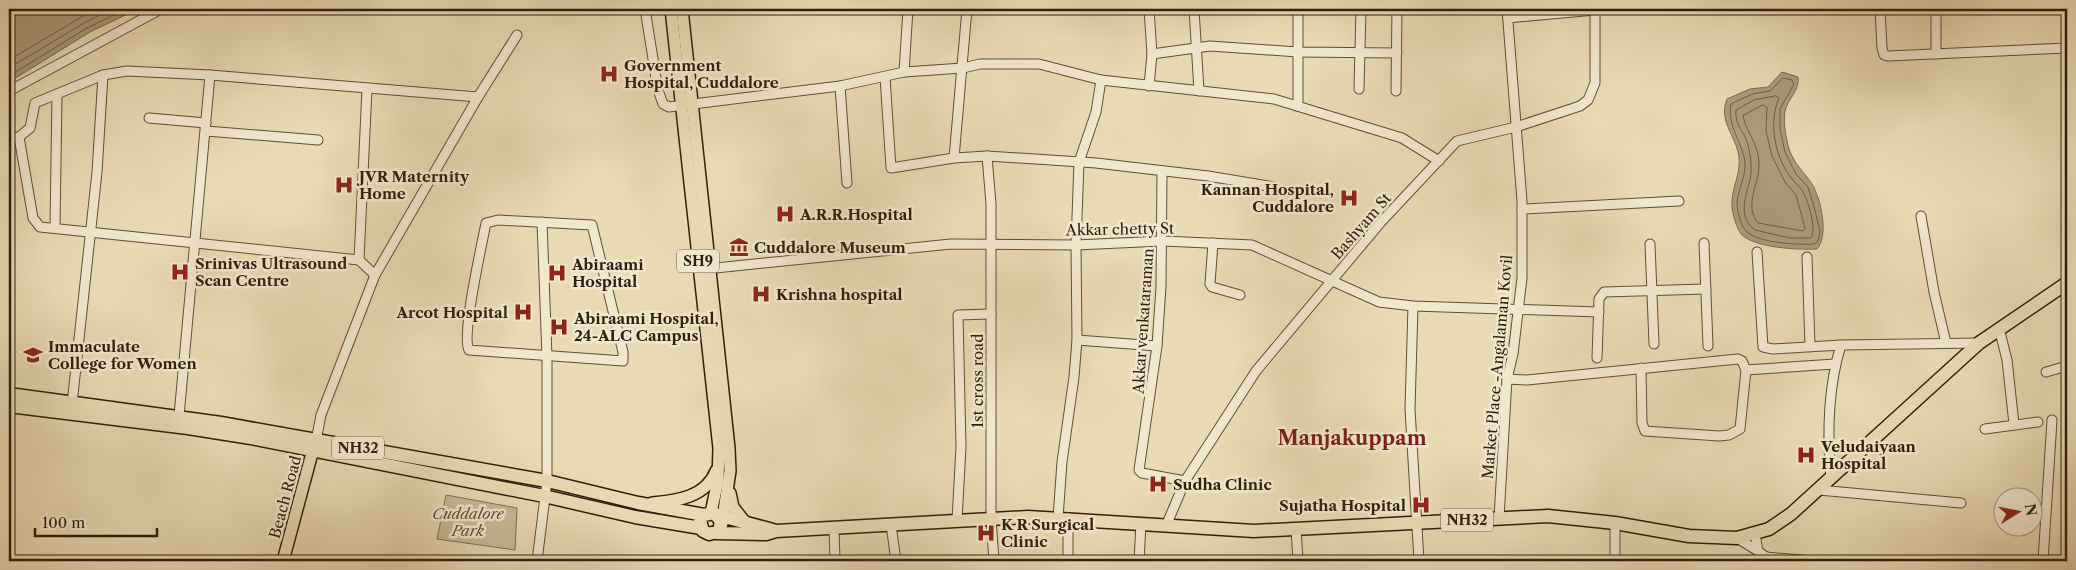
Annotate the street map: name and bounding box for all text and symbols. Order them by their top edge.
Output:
place label: Government Hospital, Cuddalore [624,56,779,92]
hospital icon: Government Hospital, Cuddalore [598,63,620,85]
place label: JVR Maternity Home [356,167,470,203]
hospital icon: JVR Maternity Home [333,174,355,196]
place label: Kannan Hospital, Cuddalore [1201,180,1334,216]
hospital icon: Kannan Hospital, Cuddalore [1338,187,1360,209]
street label: Bashyam St [1327,188,1396,263]
hospital icon: A.R.R.Hospital [774,203,796,225]
place label: A.R.R.Hospital [799,205,913,224]
street label: Akkar chetty St [1065,219,1175,239]
museum icon: Cuddalore Museum [728,236,750,258]
place label: Cuddalore Museum [754,238,906,257]
street label: Akkar venkataraman [1128,247,1158,395]
road number: SH9 [677,250,719,272]
place label: Srinivas Ultrasound Scan Centre [195,254,347,290]
street label: Market Place -Angalaman Kovil [1478,254,1516,480]
place label: Abiraami Hospital [571,255,644,291]
hospital icon: Srinivas Ultrasound Scan Centre [169,261,191,283]
hospital icon: Abiraami Hospital [546,262,568,284]
hospital icon: Krishna hospital [750,283,772,305]
place label: Krishna hospital [776,285,903,304]
hospital icon: Arcot Hospital [512,301,534,323]
place label: Arcot Hospital [395,303,508,322]
place label: Abiraami Hospital, 24-ALC Campus [573,309,719,345]
hospital icon: Abiraami Hospital, 24-ALC Campus [548,316,570,338]
street label: 1st cross road [968,334,987,428]
place label: Immaculate College for Women [48,337,198,373]
school or university icon: Immaculate College for Women [22,344,44,366]
district label: Manjakuppam [1277,426,1427,450]
road number: NH32 [332,436,384,459]
place label: Veludaiyaan Hospital [1820,437,1917,473]
hospital icon: Veludaiyaan Hospital [1795,444,1817,466]
street label: Beach Road [265,453,305,541]
hospital icon: Sudha Clinic [1147,473,1169,495]
place label: Sudha Clinic [1173,475,1272,494]
north arrow [1994,488,2044,538]
hospital icon: Sujatha Hospital [1410,494,1432,516]
place label: Sujatha Hospital [1279,496,1406,515]
text: N [2021,502,2041,517]
park label: Cuddalore Park [432,504,504,540]
scale bar [35,505,158,537]
road number: NH32 [1441,508,1493,532]
text: 100 m [42,513,85,532]
place label: K R Surgical Clinic [1001,515,1094,551]
hospital icon: K R Surgical Clinic [975,522,997,544]

